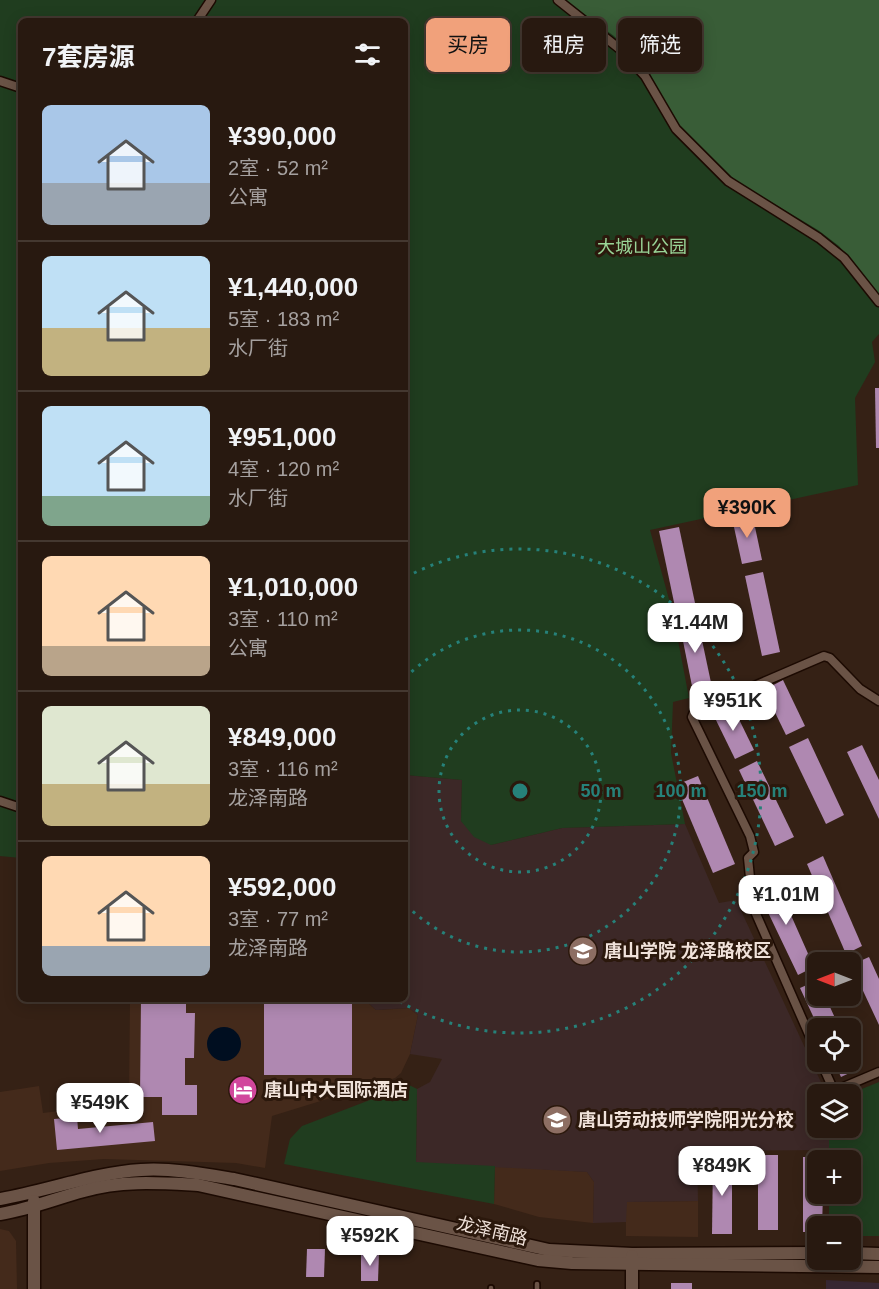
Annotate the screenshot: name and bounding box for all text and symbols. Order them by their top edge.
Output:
chip: 买房 [426,18,510,72]
chip: 租房 [522,18,606,72]
chip: 筛选 [618,18,702,72]
icon: filters [351,38,384,71]
text: 7套房源 [42,42,134,72]
text: ¥390,000 [228,121,336,151]
icon: home [90,129,162,201]
text: 2室 · 52 m² [228,157,328,179]
text: 公寓 [228,186,268,208]
park label: 大城山公园 [597,237,687,257]
text: ¥1,440,000 [228,272,358,302]
icon: home [90,280,162,352]
text: 5室 · 183 m² [228,308,339,330]
text: 水厂街 [228,337,288,359]
text: ¥951,000 [228,422,336,452]
icon: home [90,430,162,502]
text: 4室 · 120 m² [228,458,339,480]
text: 水厂街 [228,487,288,509]
pin: ¥390K [705,488,789,539]
text: ¥390K [718,496,776,518]
text: ¥1,010,000 [228,572,358,602]
icon: home [90,580,162,652]
pin: ¥1.44M [646,603,744,654]
text: 3室 · 110 m² [228,608,338,630]
text: ¥1.44M [662,611,728,633]
text: 公寓 [228,637,268,659]
pin: ¥951K [691,681,775,732]
text: ¥951K [704,689,762,711]
text: ¥849,000 [228,722,336,752]
icon: home [90,730,162,802]
text: 3室 · 116 m² [228,758,338,780]
centre of rings [510,781,530,801]
text: 50 m [580,781,622,801]
text: 100 m [655,781,707,801]
text: 150 m [736,781,788,801]
text: 龙泽南路 [228,787,308,809]
text: ¥592,000 [228,872,336,902]
pin: ¥1.01M [737,875,835,926]
icon: home [90,880,162,952]
text: ¥1.01M [753,883,819,905]
text: 3室 · 77 m² [228,908,328,930]
school or university icon: 唐山学院 龙泽路校区 [567,935,599,967]
text: 龙泽南路 [228,937,308,959]
place label: 唐山学院 龙泽路校区 [604,941,771,961]
north arrow [807,952,861,1006]
map controls [807,952,861,1270]
button: locate [807,1018,861,1072]
hotel icon: 唐山中大国际酒店 [227,1074,259,1106]
place label: 唐山中大国际酒店 [264,1080,408,1100]
pin: ¥549K [58,1083,142,1134]
button: layers [807,1084,861,1138]
text: ¥549K [71,1091,129,1113]
school or university icon: 唐山劳动技师学院阳光分校 [541,1104,573,1136]
place label: 唐山劳动技师学院阳光分校 [578,1110,794,1130]
pin: ¥849K [680,1146,764,1197]
button: + [807,1150,861,1204]
text: ¥849K [693,1154,751,1176]
street label: 龙泽南路 [455,1213,529,1249]
pin: ¥592K [328,1216,412,1267]
button: − [807,1216,861,1270]
text: ¥592K [341,1224,399,1246]

